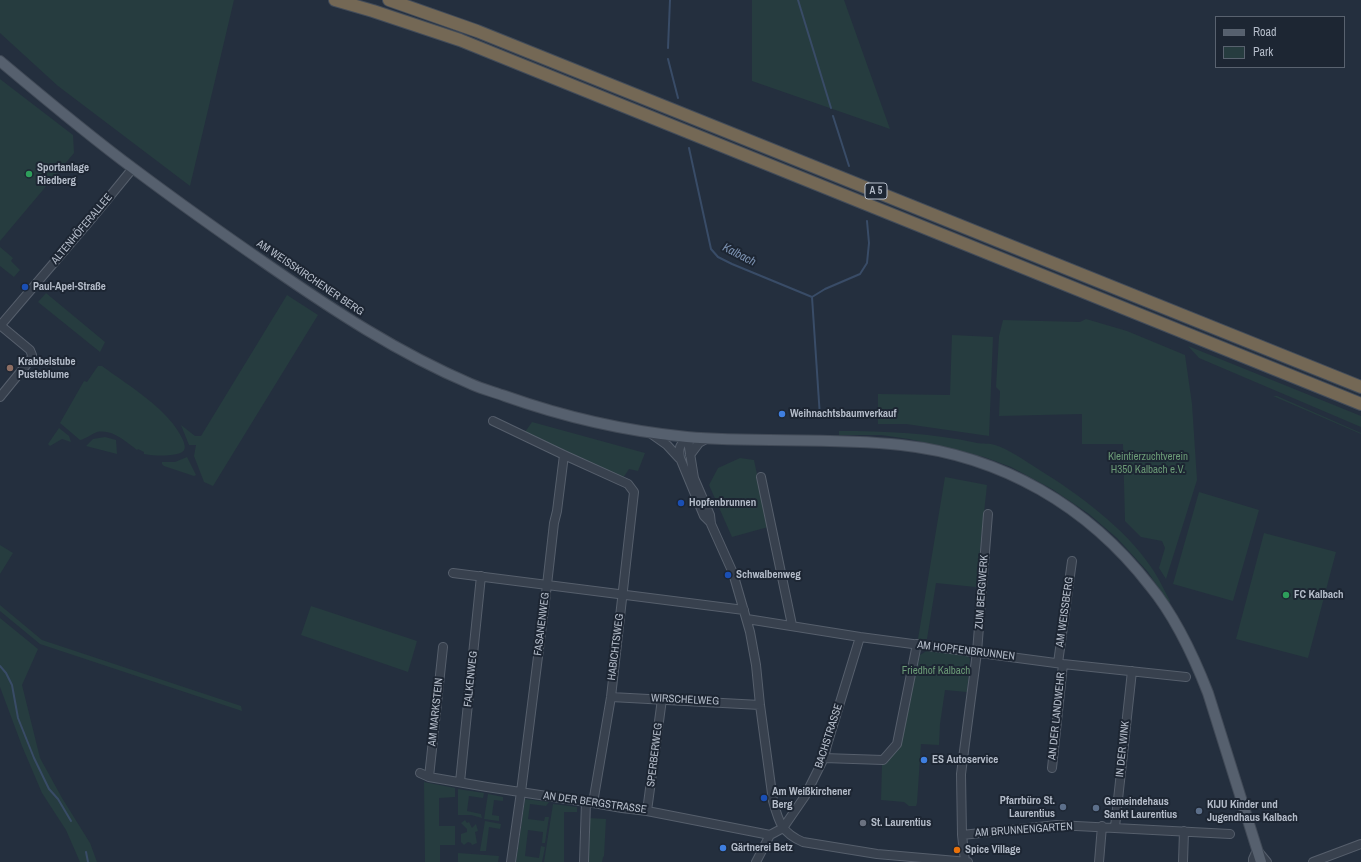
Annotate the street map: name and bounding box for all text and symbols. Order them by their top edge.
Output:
legend [1215,16,1345,68]
text: Road [1253,24,1277,40]
text: Park [1253,44,1273,60]
place label: Sportanlage Riedberg [37,161,89,187]
marker: Sportanlage Riedberg [24,169,34,179]
road number: A 5 [865,183,887,199]
street label: ALTENHÖFERALLEE [49,191,115,267]
street label: AM WEISSKIRCHENER BERG [254,237,366,319]
water label: Kalbach [720,241,758,269]
place label: Paul-Apel-Straße [33,280,106,294]
marker: Paul-Apel-Straße [20,282,30,292]
place label: Krabbelstube Pusteblume [18,355,76,381]
marker: Krabbelstube Pusteblume [5,363,15,373]
place label: Weihnachtsbaumverkauf [790,407,897,421]
marker: Weihnachtsbaumverkauf [777,409,787,419]
park label: Kleintierzuchtverein H350 Kalbach e.V. [1108,450,1188,476]
place label: Hopfenbrunnen [689,496,756,510]
marker: Hopfenbrunnen [676,498,686,508]
street label: ZUM BERGWERK [973,554,991,630]
place label: Schwalbenweg [736,568,801,582]
marker: Schwalbenweg [723,570,733,580]
street label: AM WEISSBERG [1054,576,1076,648]
place label: FC Kalbach [1294,588,1344,602]
marker: FC Kalbach [1281,590,1291,600]
street label: FASANENWEG [532,592,552,656]
street label: HABICHTSWEG [605,613,627,681]
street label: AM HOPFENBRUNNEN [916,638,1016,664]
street label: FALKENWEG [462,650,480,708]
park label: Friedhof Kalbach [902,664,970,678]
street label: AN DER LANDWEHR [1046,671,1068,761]
street label: AM MARKSTEIN [426,677,446,747]
street label: WIRSCHELWEG [650,692,720,708]
street label: BACHSTRASSE [812,702,846,770]
street label: IN DER WINK [1113,720,1133,778]
street label: SPERBERWEG [645,722,665,788]
place label: ES Autoservice [932,753,998,767]
marker: ES Autoservice [919,755,929,765]
place label: Am Weißkirchener Berg [772,785,851,811]
street label: AN DER BERGSTRASSE [542,789,648,817]
marker: Am Weißkirchener Berg [759,793,769,803]
place label: Pfarrbüro St. Laurentius [1000,794,1055,820]
place label: Gemeindehaus Sankt Laurentius [1104,795,1177,821]
place label: KIJU Kinder und Jugendhaus Kalbach [1207,798,1298,824]
marker: Pfarrbüro St. Laurentius [1058,802,1068,812]
marker: Gemeindehaus Sankt Laurentius [1091,803,1101,813]
marker: KIJU Kinder und Jugendhaus Kalbach [1194,806,1204,816]
place label: St. Laurentius [871,816,931,830]
marker: St. Laurentius [858,818,868,828]
street label: AM BRUNNENGARTEN [975,820,1073,840]
place label: Gärtnerei Betz [731,841,793,855]
marker: Gärtnerei Betz [718,843,728,853]
place label: Spice Village [965,843,1021,857]
marker: Spice Village [952,845,962,855]

